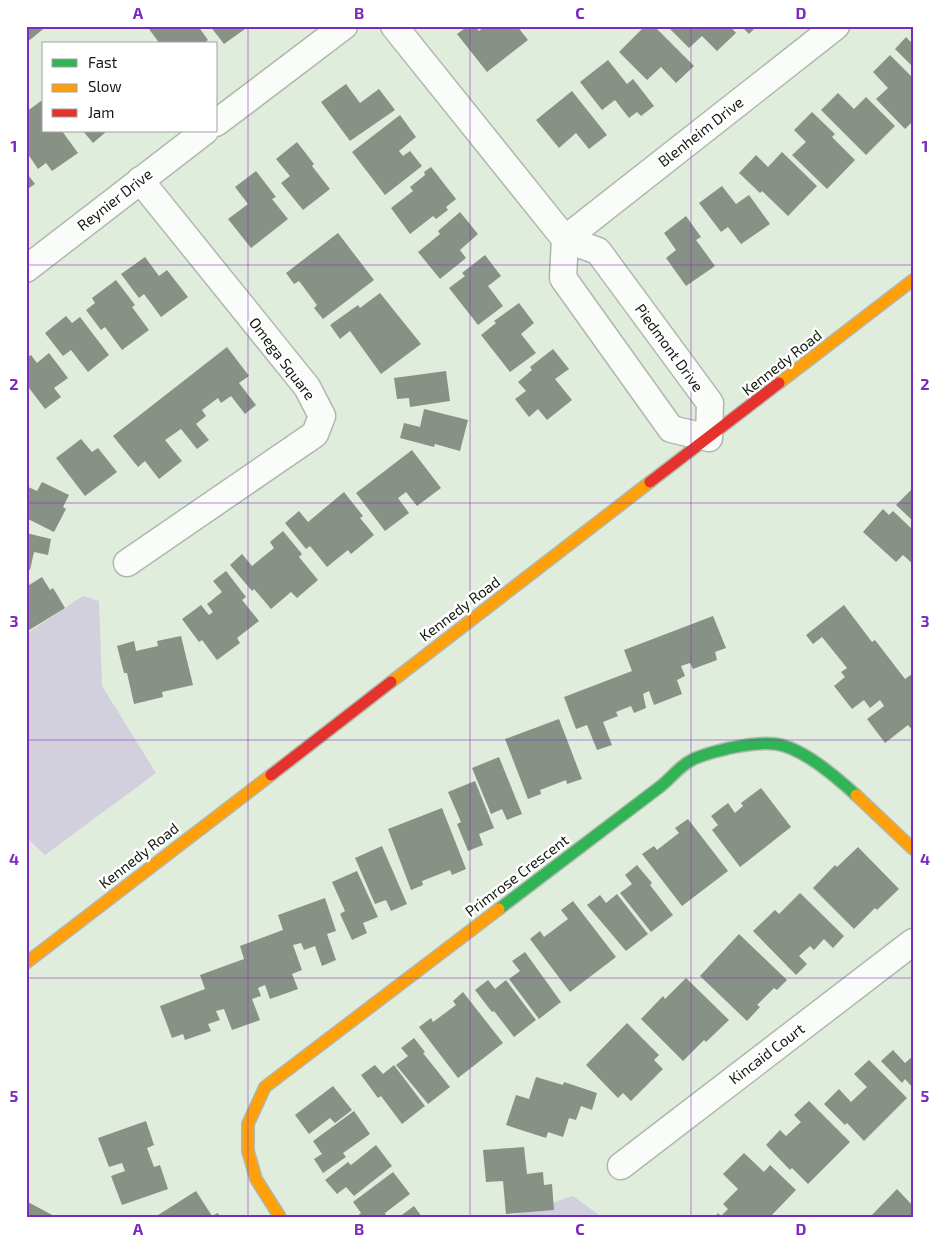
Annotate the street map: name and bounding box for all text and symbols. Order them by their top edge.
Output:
text: A [133,3,144,22]
text: B [354,3,364,22]
text: C [575,3,585,22]
text: D [796,3,807,22]
legend [42,42,218,132]
text: Fast [88,53,118,71]
text: Slow [88,77,122,95]
street label: Blenheim Drive [654,92,747,170]
text: Jam [88,103,114,121]
text: 1 [11,136,17,155]
text: 1 [922,136,928,155]
street label: Reynier Drive [73,164,156,234]
street label: Piedmont Drive [632,300,708,395]
street label: Omega Square [246,314,320,403]
street label: Kennedy Road [738,325,825,399]
text: 2 [9,374,19,393]
text: 2 [920,374,930,393]
street label: Kennedy Road [416,572,503,644]
text: 3 [9,611,19,630]
text: 3 [920,611,930,630]
street label: Kennedy Road [95,818,182,892]
street label: Primrose Crescent [461,830,572,920]
text: 4 [9,849,19,868]
text: 4 [920,849,930,868]
street label: Kincaid Court [725,1019,808,1087]
text: 5 [10,1086,19,1105]
text: 5 [921,1086,930,1105]
text: A [133,1219,144,1238]
text: B [354,1219,364,1238]
text: C [575,1219,585,1238]
text: D [796,1219,807,1238]

